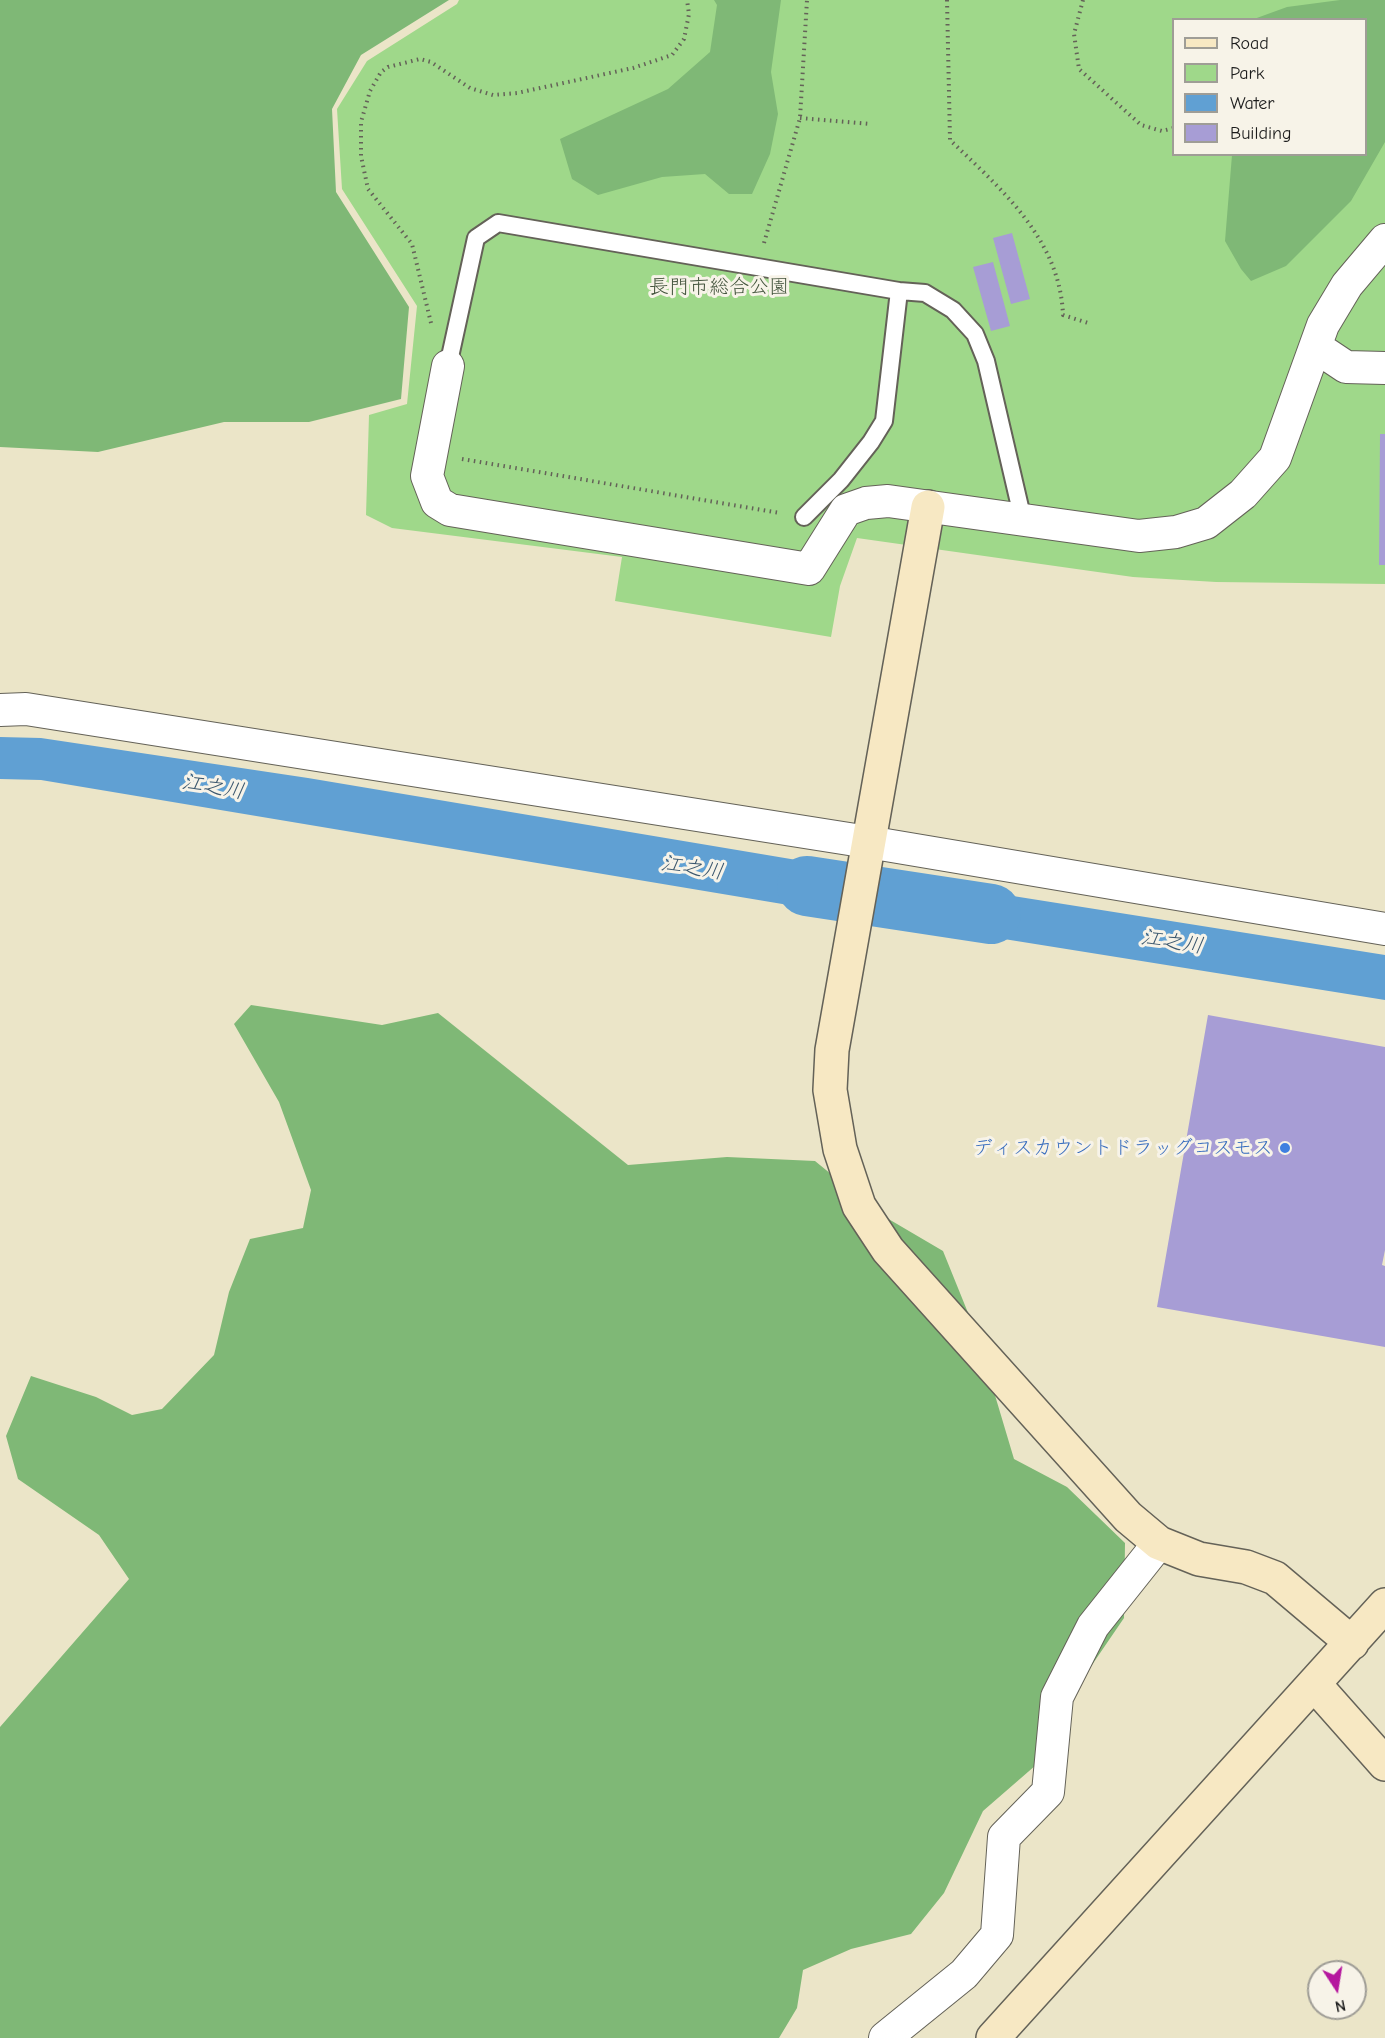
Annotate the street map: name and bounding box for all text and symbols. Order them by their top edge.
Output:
legend [1172,18,1367,156]
text: Road [1230,33,1269,54]
text: Park [1230,63,1264,84]
text: Water [1230,93,1274,114]
text: Building [1230,123,1292,144]
park label: 長門市総合公園 [649,275,789,299]
water label: 江之川 [180,769,246,805]
water label: 江之川 [659,851,725,885]
water label: 江之川 [1139,925,1205,959]
place label: ディスカウントドラッグコスモス [973,1136,1273,1160]
marker: ディスカウントドラッグコスモス [1278,1141,1292,1155]
north arrow [1307,1960,1367,2020]
text: N [1333,1996,1347,2016]

